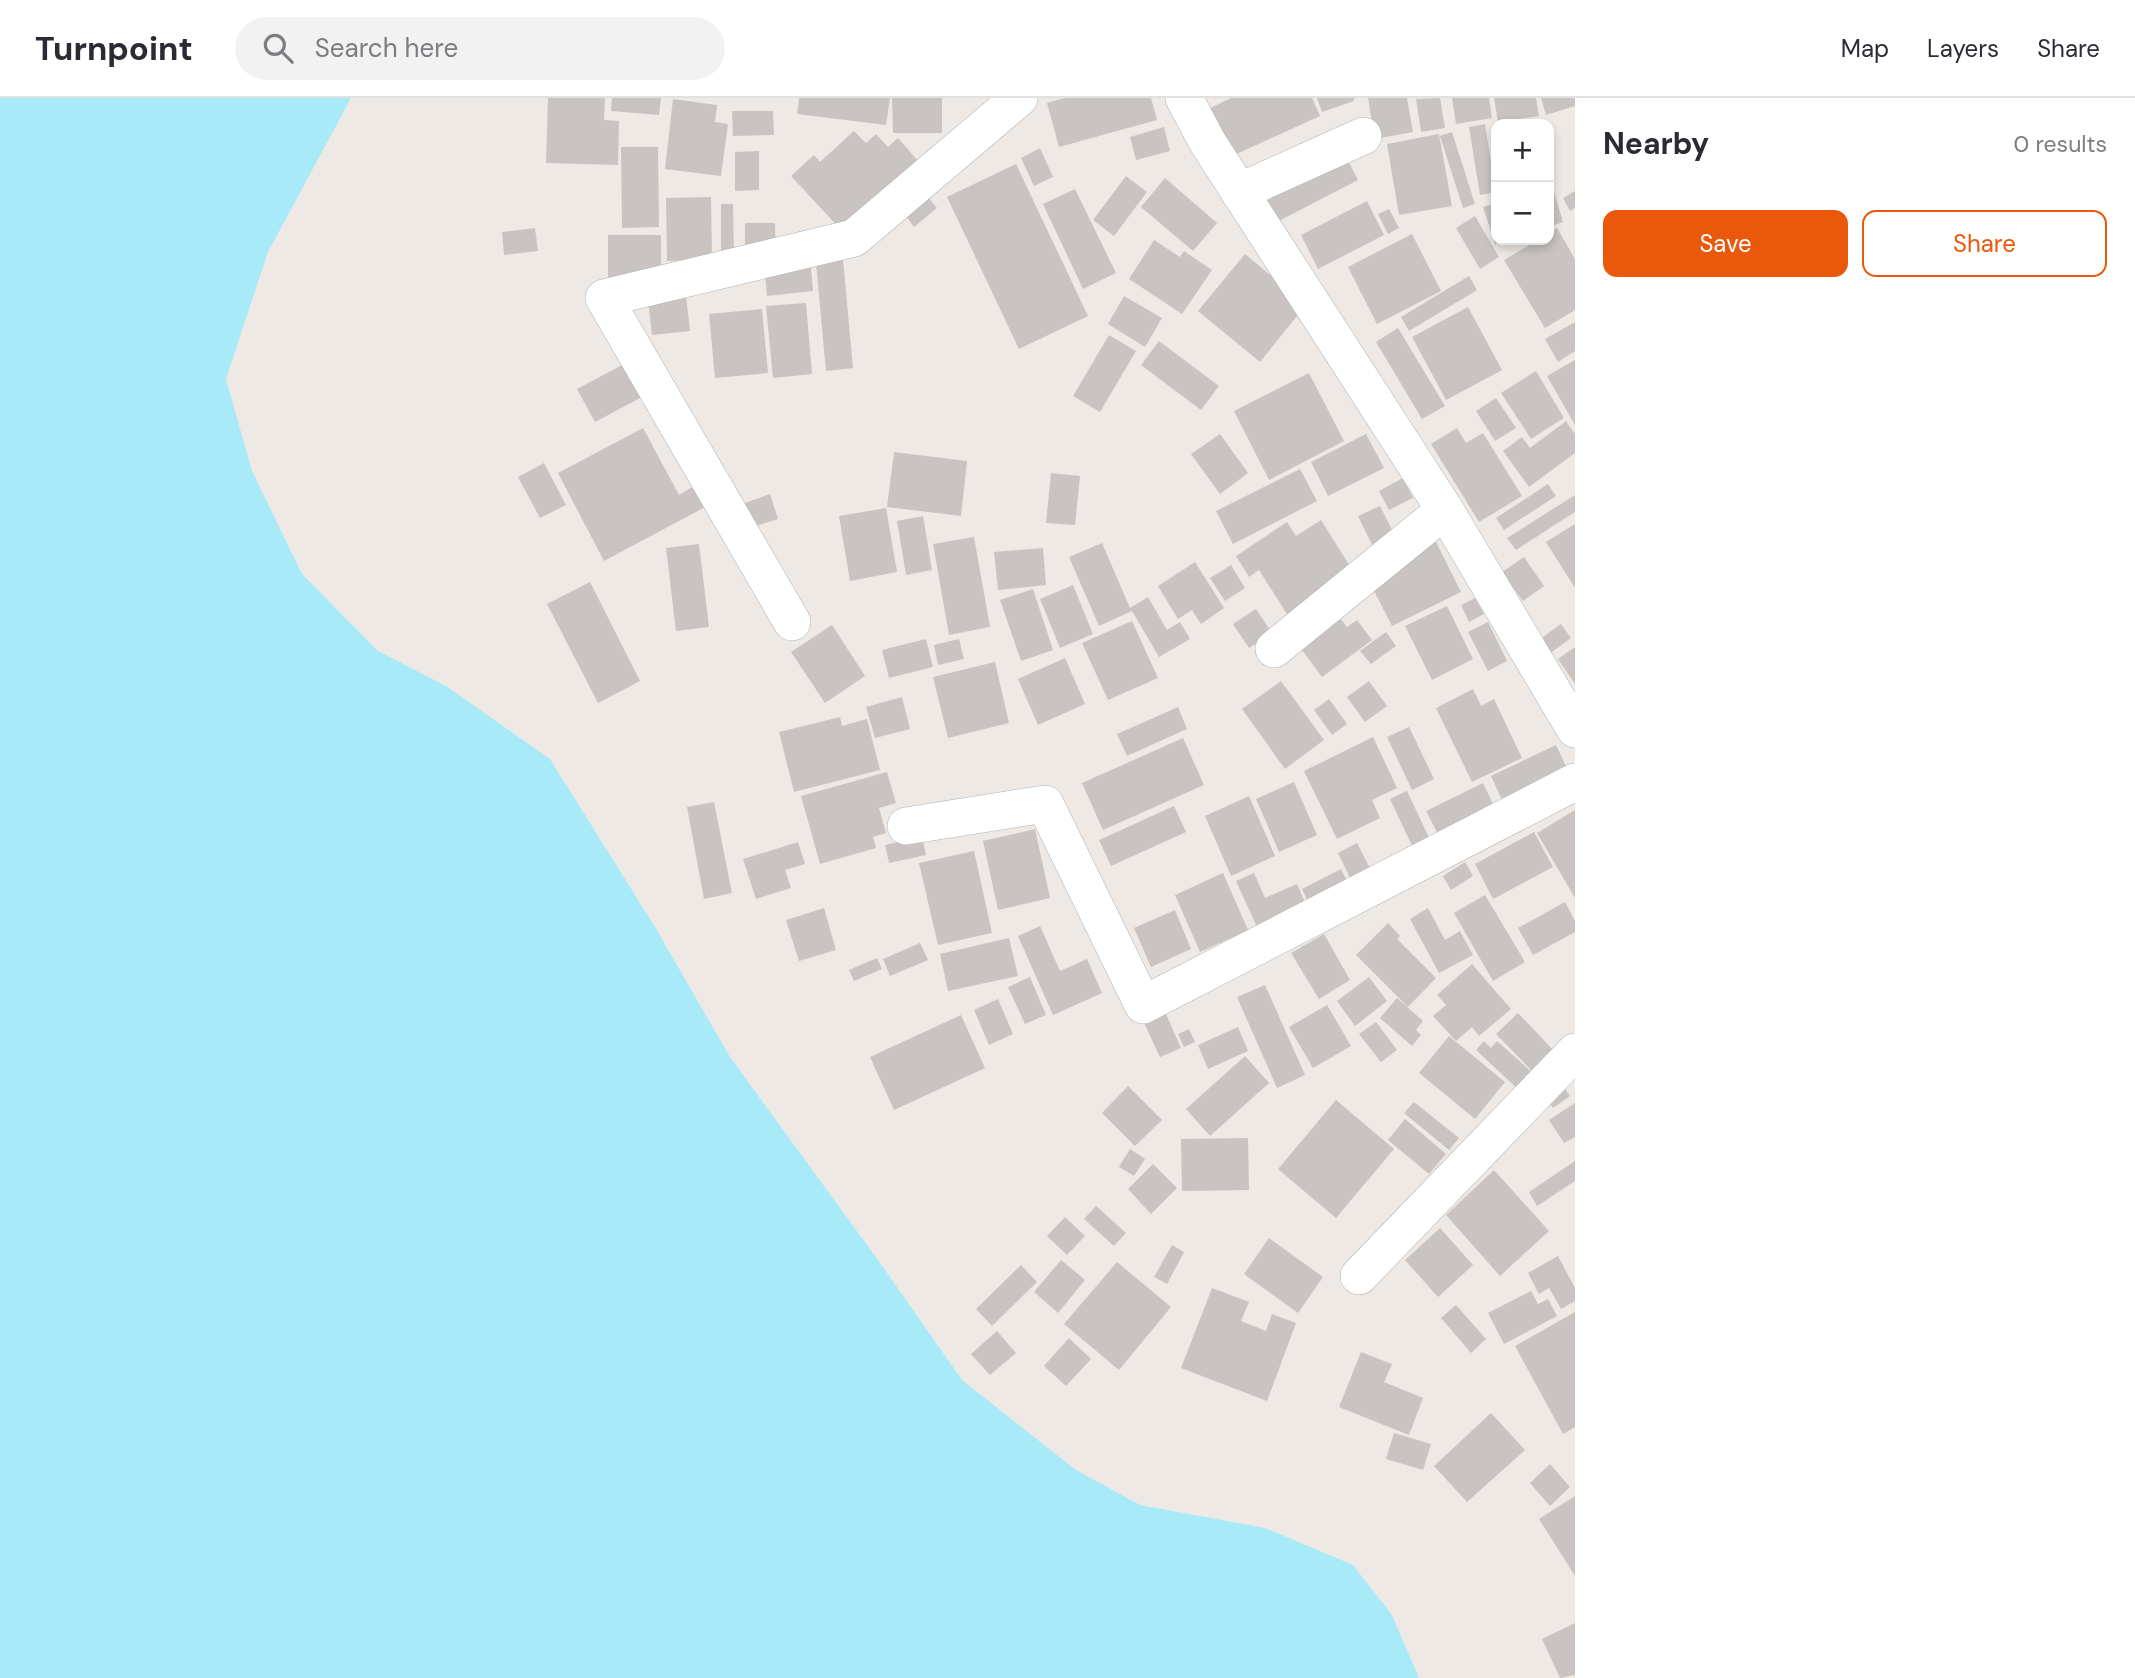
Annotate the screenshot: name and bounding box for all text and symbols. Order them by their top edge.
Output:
search box [235,17,725,80]
text: Turnpoint [35,27,193,70]
icon: search [259,29,297,67]
text: Search here [315,31,458,65]
text: Map [1841,33,1889,64]
text: Layers [1927,33,1999,64]
text: Share [2037,33,2100,64]
map controls [1491,119,1554,245]
button: + [1491,119,1554,182]
text: Nearby [1603,124,1709,163]
text: 0 results [2014,129,2107,159]
button: − [1491,182,1554,245]
button: Save [1603,210,1848,277]
button: Share [1862,210,2107,277]

